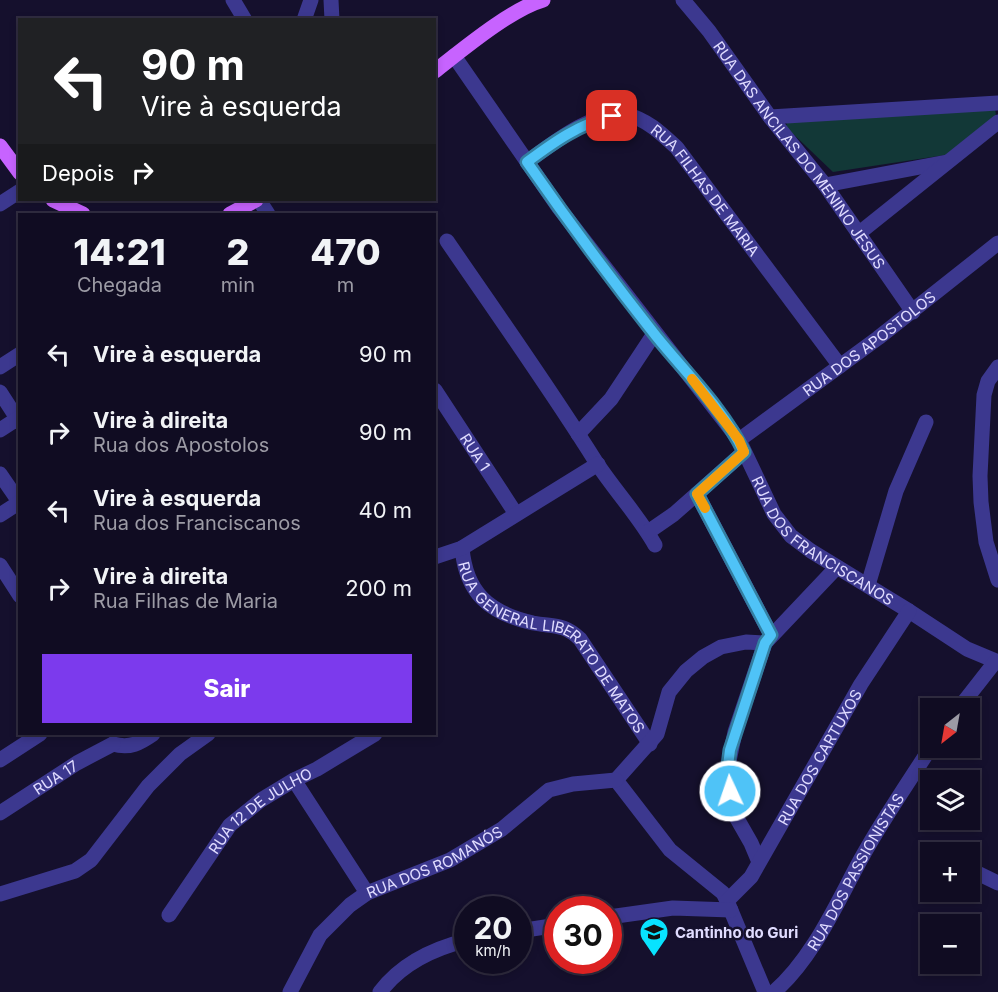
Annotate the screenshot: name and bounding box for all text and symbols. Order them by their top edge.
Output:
street label: RUA DAS ANCILAS DO MENINO JESUS [710,37,890,273]
text: 90 m [141,39,245,90]
icon: left [42,42,120,120]
text: Vire à esquerda [141,90,342,123]
pin [586,90,637,141]
icon: arrive [595,99,628,132]
street label: RUA FILHAS DE MARIA [647,120,764,260]
icon: right [126,156,159,189]
text: Depois [42,160,114,186]
text: 14:21 [73,230,166,274]
text: 2 [226,230,249,274]
text: 470 [310,230,381,274]
text: Chegada [77,273,162,297]
text: min [221,273,255,297]
text: m [337,273,354,297]
street label: RUA DOS APOSTOLOS [799,287,939,400]
icon: left [42,338,75,371]
text: Vire à esquerda [93,341,261,367]
text: 90 m [359,341,412,367]
text: Vire à direita [93,407,228,433]
icon: right [42,416,75,449]
text: 90 m [359,419,412,445]
street label: RUA 1 [456,430,495,474]
text: Rua dos Apostolos [93,433,269,457]
street label: RUA DOS FRANCISCANOS [748,473,898,609]
text: Vire à esquerda [93,485,261,511]
icon: left [42,494,75,527]
text: 40 m [358,497,412,523]
text: Rua dos Franciscanos [93,511,301,535]
street label: RUA GENERAL LIBERATO DE MATOS [455,559,649,737]
text: Vire à direita [93,563,228,589]
icon: right [42,572,75,605]
text: 200 m [345,575,412,601]
text: Rua Filhas de Maria [93,589,278,613]
button: Sair [42,654,412,723]
street label: RUA DOS CARTUXOS [773,686,866,829]
north arrow [920,698,980,758]
map controls [920,698,980,974]
street label: RUA 17 [29,756,81,799]
position arrow [698,759,762,823]
street label: RUA 12 DE JULHO [204,763,315,857]
button: layers [920,770,980,830]
street label: RUA DOS PASSIONISTAS [803,789,908,954]
street label: RUA DOS ROMANÓS [363,821,506,902]
button: + [920,842,980,902]
speed limit sign: 30 [544,896,622,974]
text: 20 [473,910,513,946]
button: − [920,914,980,974]
school or university icon: Cantinho do Guri [638,916,670,958]
place label: Cantinho do Guri [675,923,798,942]
text: km/h [475,941,511,960]

